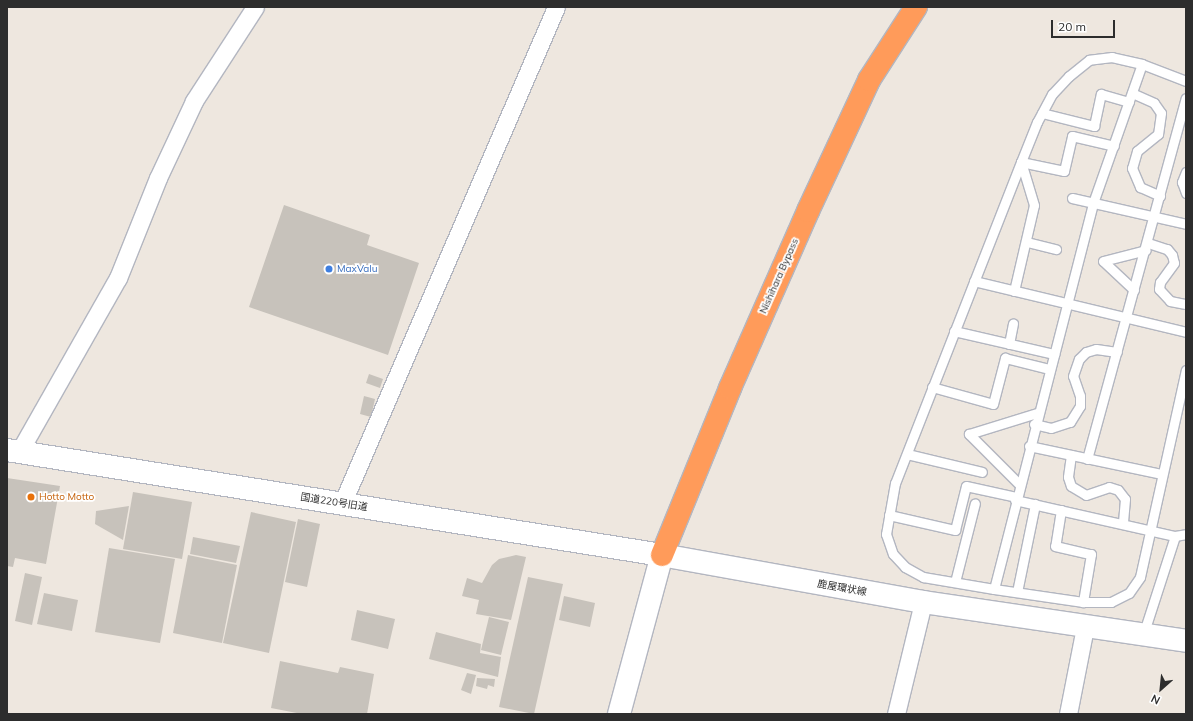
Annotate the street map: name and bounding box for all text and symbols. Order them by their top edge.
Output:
scale bar [1053,12,1117,38]
text: 20 m [1058,19,1086,34]
street label: Nishihara Bypass [757,237,801,315]
place label: MaxValu [337,263,377,275]
marker: MaxValu [324,264,334,274]
place label: Hotto Motto [39,491,94,503]
street label: 国道220号旧道 [299,491,369,513]
marker: Hotto Motto [26,492,36,502]
street label: 鹿屋環状線 [816,578,868,598]
north arrow [1141,669,1181,709]
text: N [1149,692,1162,708]

